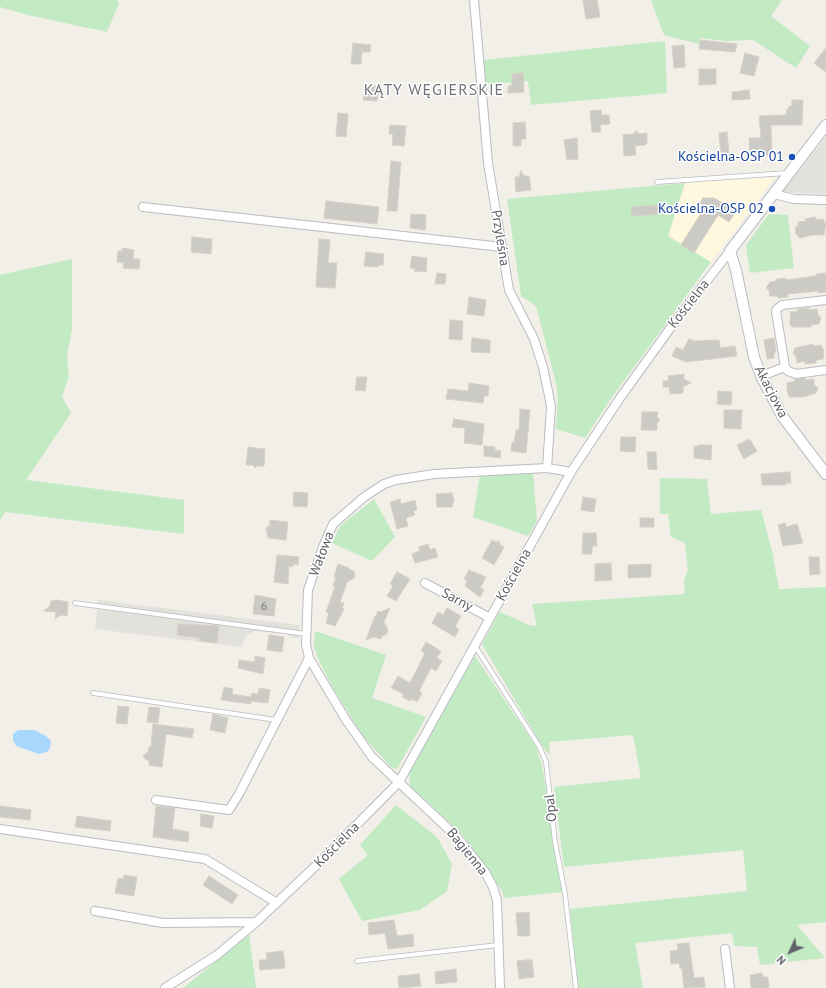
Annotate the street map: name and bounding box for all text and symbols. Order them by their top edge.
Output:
district label: KĄTY WĘGIERSKIE [364,80,504,100]
place label: Kościelna-OSP 01 [678,149,784,165]
marker: Kościelna-OSP 01 [787,152,797,162]
place label: Kościelna-OSP 02 [658,201,764,217]
marker: Kościelna-OSP 02 [767,204,777,214]
street label: Przyleśna [487,209,513,267]
street label: Kościelna [665,276,713,332]
street label: Akacjowa [751,363,791,421]
street label: Wałowa [306,529,338,579]
street label: Kościelna [493,546,535,604]
street label: Sarny [438,585,476,615]
house number: 6 [261,600,267,614]
street label: Opal [541,793,561,823]
street label: Kościelna [311,819,363,871]
street label: Bagienna [443,825,491,879]
north arrow [770,932,810,972]
text: N [774,953,789,968]

